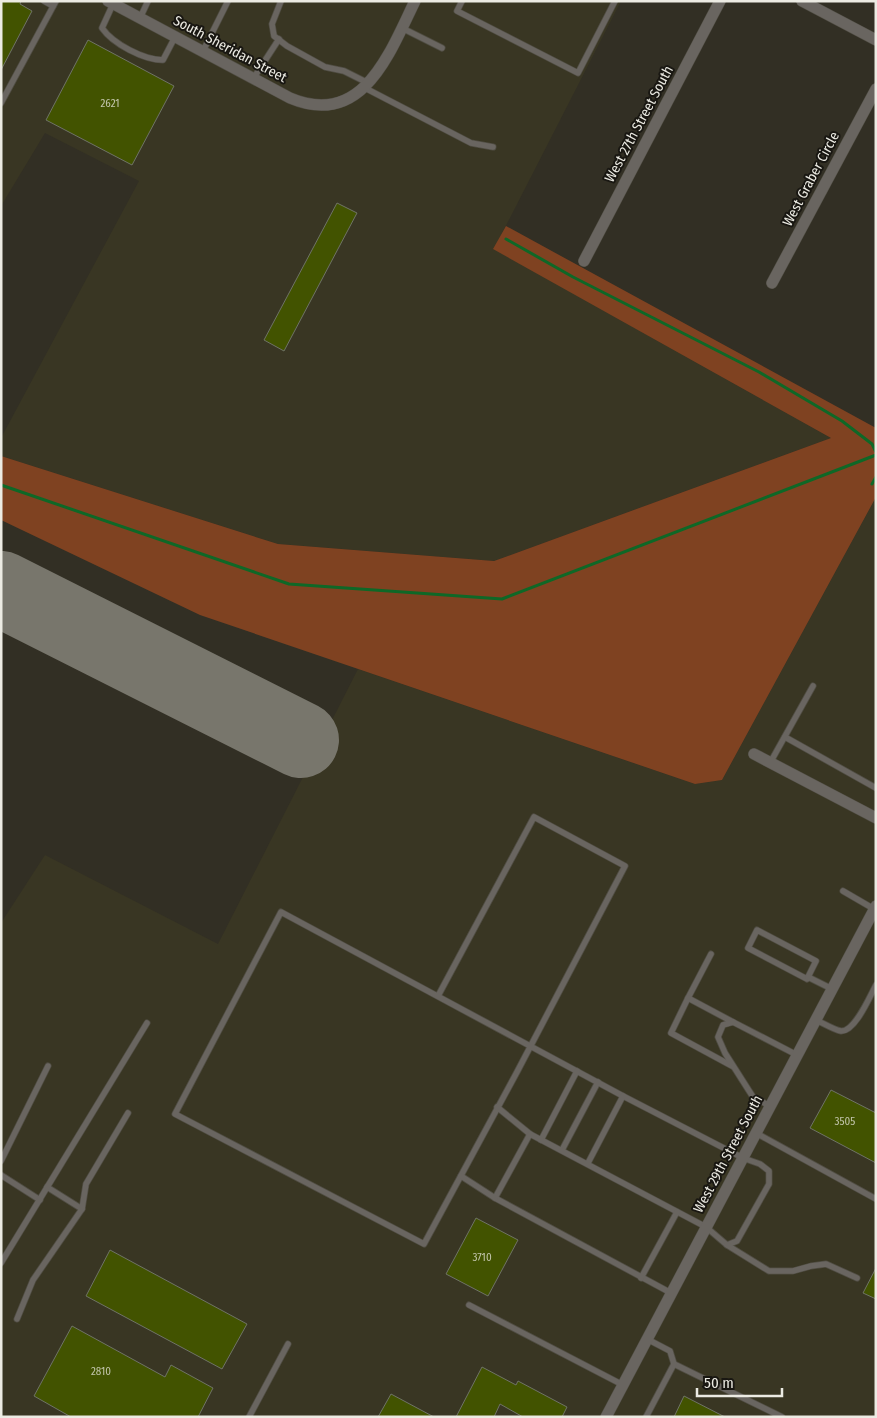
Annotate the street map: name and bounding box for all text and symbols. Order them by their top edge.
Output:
street label: South Sheridan Street [170,12,290,86]
street label: West 27th Street South [601,63,677,185]
house number: 2621 [100,97,120,110]
street label: West Graber Circle [779,129,843,229]
street label: West 29th Street South [690,1092,766,1216]
house number: 3505 [835,1115,855,1128]
house number: 3710 [472,1251,492,1264]
house number: 2810 [91,1365,111,1378]
scale bar [697,1366,782,1398]
text: 50 m [704,1374,734,1392]

